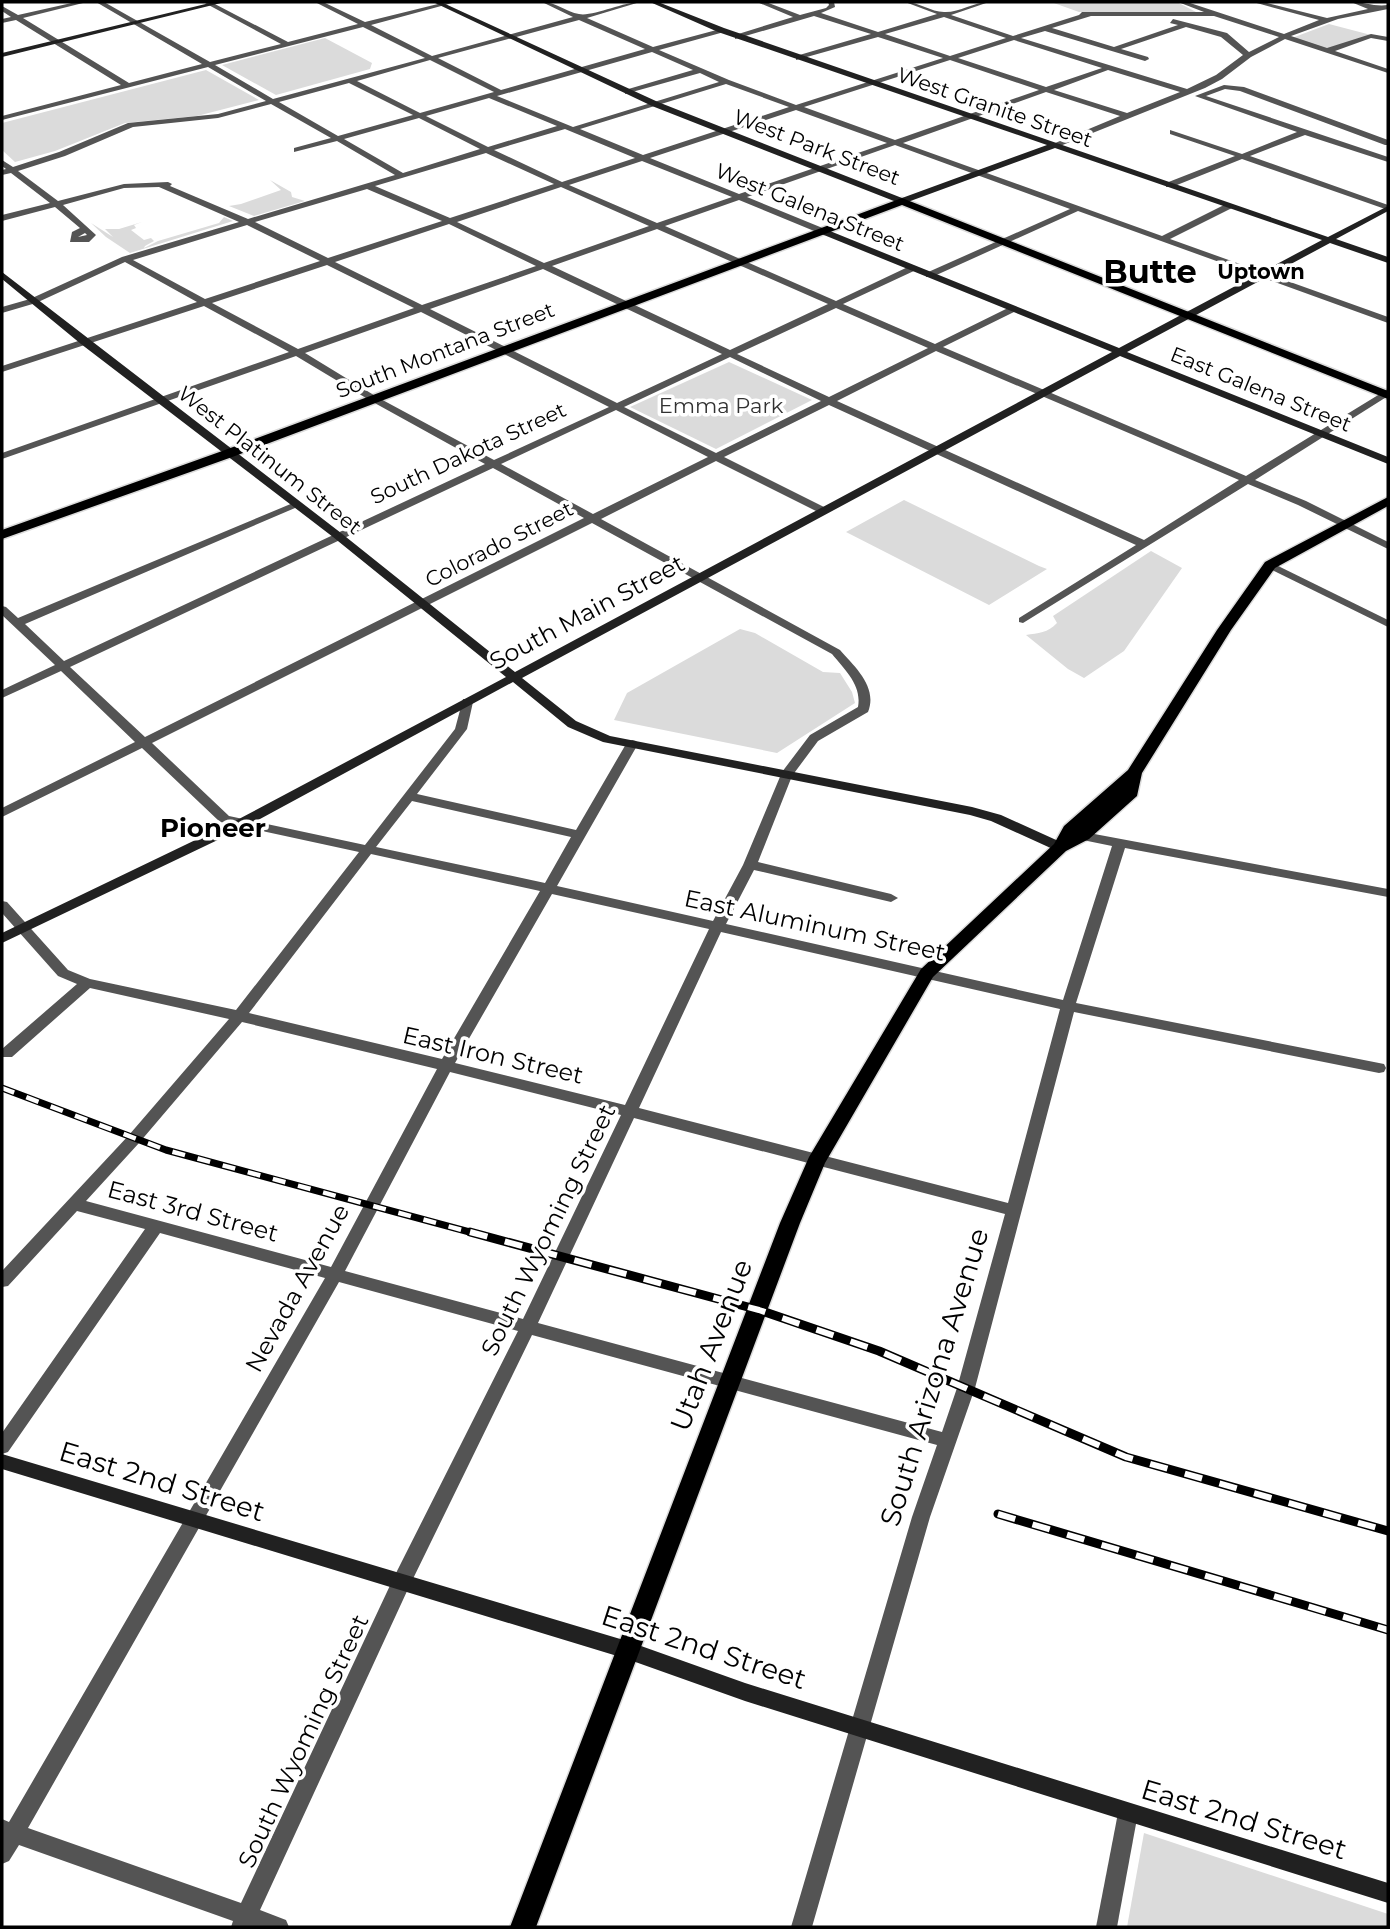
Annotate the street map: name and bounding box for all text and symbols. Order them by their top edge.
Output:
street label: West Granite Street [894,62,1096,152]
street label: West Park Street [730,104,904,190]
street label: West Galena Street [712,158,908,256]
district label: Butte [1103,252,1197,291]
district label: Uptown [1217,259,1305,284]
street label: South Montana Street [332,297,558,403]
street label: East Galena Street [1167,341,1355,437]
street label: West Platinum Street [173,381,367,539]
park label: Emma Park [659,393,784,418]
street label: South Dakota Street [366,397,570,509]
street label: Colorado Street [421,496,577,592]
street label: South Main Street [484,548,690,676]
district label: Pioneer [160,812,266,844]
street label: East Aluminum Street [682,883,948,967]
street label: East Iron Street [400,1020,586,1090]
street label: South Wyoming Street [474,1099,622,1360]
street label: East 3rd Street [104,1174,282,1248]
street label: Nevada Avenue [239,1199,355,1377]
street label: South Arizona Avenue [872,1224,996,1530]
street label: Utah Avenue [663,1254,759,1436]
street label: East 2nd Street [55,1434,269,1528]
street label: East 2nd Street [597,1598,811,1696]
street label: South Wyoming Street [232,1610,375,1872]
street label: East 2nd Street [1137,1772,1351,1866]

